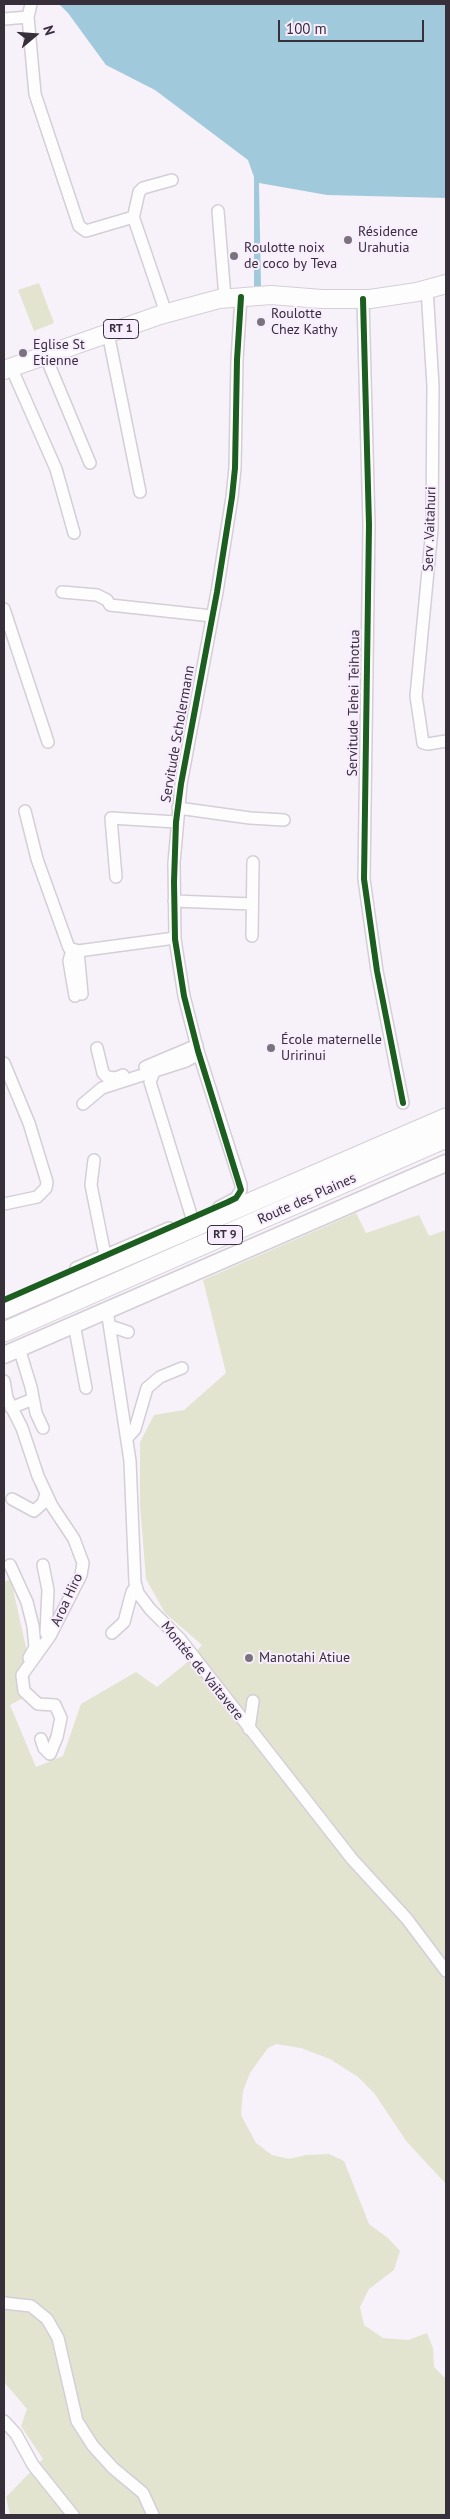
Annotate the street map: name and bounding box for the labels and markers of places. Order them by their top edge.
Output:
place label: Résidence Urahutia [358,224,418,256]
marker: Résidence Urahutia [342,234,354,246]
place label: Roulotte noix de coco by Teva [244,240,337,272]
marker: Roulotte noix de coco by Teva [228,250,240,262]
place label: Roulotte Chez Kathy [271,306,338,338]
marker: Roulotte Chez Kathy [255,316,267,328]
place label: Eglise St Etienne [33,337,85,370]
marker: Eglise St Etienne [17,347,29,359]
place label: École maternelle Uririnui [281,1032,382,1064]
marker: École maternelle Uririnui [265,1042,277,1054]
place label: Manotahi Atiue [259,1650,350,1666]
marker: Manotahi Atiue [243,1652,255,1664]

